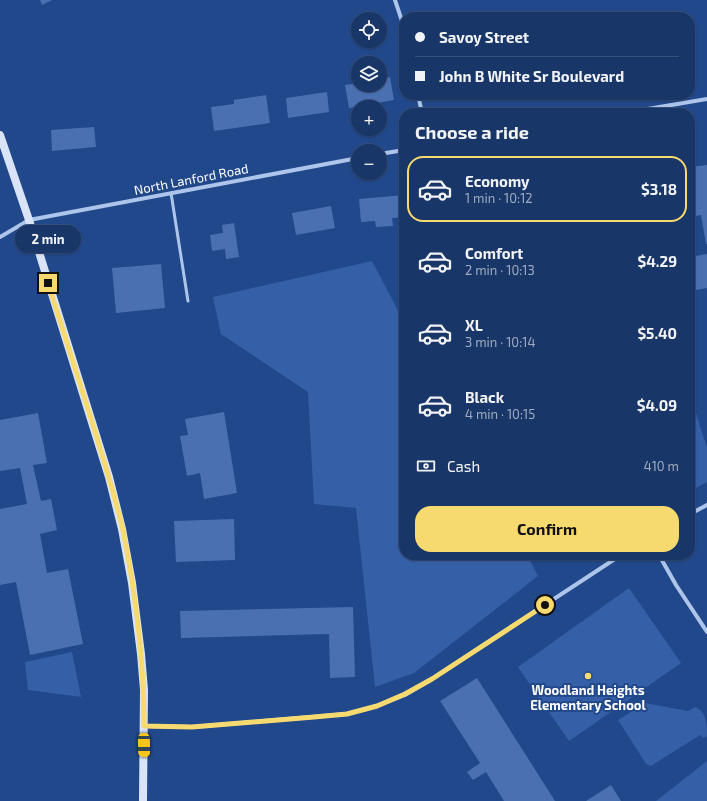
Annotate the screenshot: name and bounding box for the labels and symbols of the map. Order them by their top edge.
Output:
street label: North Lanford Road [132,160,250,198]
callout: 2 min [15,225,81,253]
route end [39,274,57,292]
route start [536,596,554,614]
marker: Woodland Heights Elementary School [583,671,593,681]
place label: Woodland Heights Elementary School [530,682,647,713]
car [138,733,150,757]

